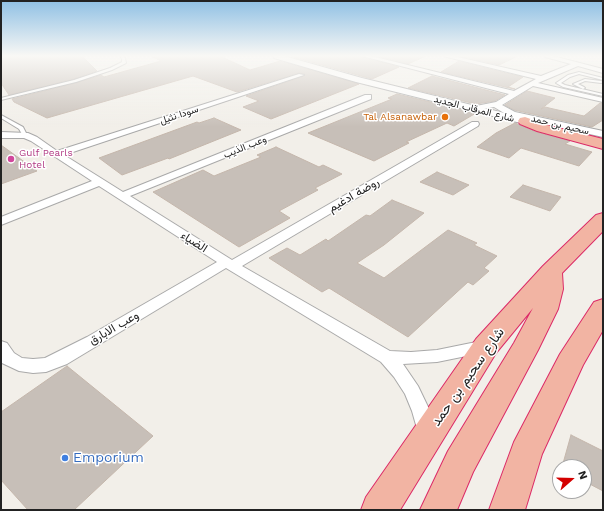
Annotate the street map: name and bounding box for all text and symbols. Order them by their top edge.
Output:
street label: شارع المرقاب الجديد [432,93,516,125]
street label: سودا نثيل [158,103,200,127]
place label: Tal Alsanawbar [363,111,437,123]
marker: Tal Alsanawbar [440,112,450,122]
street label: سحيم بن حمد [530,112,590,138]
street label: وعب الذيب [222,133,268,161]
place label: Gulf Pearls Hotel [19,147,73,170]
marker: Gulf Pearls Hotel [6,154,16,164]
street label: روضة ادغيم [326,175,382,215]
street label: الضياء [178,228,210,256]
street label: وعب الابارق [87,308,141,348]
street label: شارع سحيم بن حمد [428,325,508,429]
place label: Emporium [73,450,144,466]
marker: Emporium [60,453,70,463]
north arrow [552,459,592,499]
text: N [575,469,590,481]

